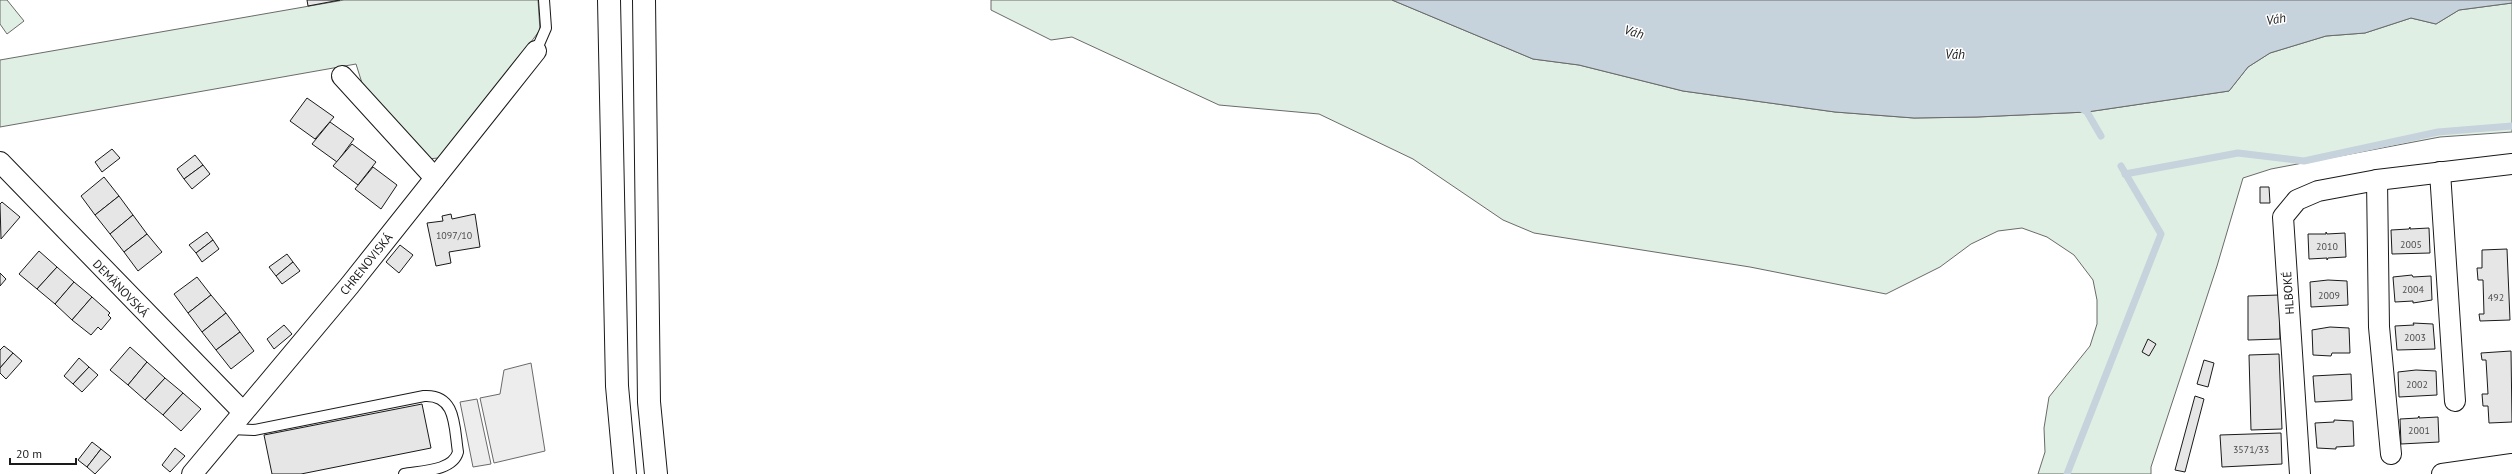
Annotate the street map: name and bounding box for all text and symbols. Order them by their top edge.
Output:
water label: Váh [2265,9,2287,29]
water label: Váh [1622,21,1646,43]
water label: Váh [1945,46,1965,63]
house number: 1097/10 [436,229,473,242]
street label: CHRENOVISKÁ [337,230,395,298]
house number: 2005 [2400,238,2422,251]
house number: 2010 [2316,240,2338,253]
street label: DEMÄNOVSKÁ [90,256,152,320]
street label: HLBOKÉ [2279,271,2297,315]
house number: 2004 [2402,283,2424,296]
house number: 2009 [2318,289,2340,302]
house number: 492 [2488,291,2504,304]
house number: 2003 [2404,331,2426,344]
house number: 2002 [2406,378,2428,391]
house number: 2001 [2408,424,2430,437]
scale bar [10,440,76,466]
house number: 3571/33 [2233,443,2269,456]
text: 20 m [16,446,42,461]

